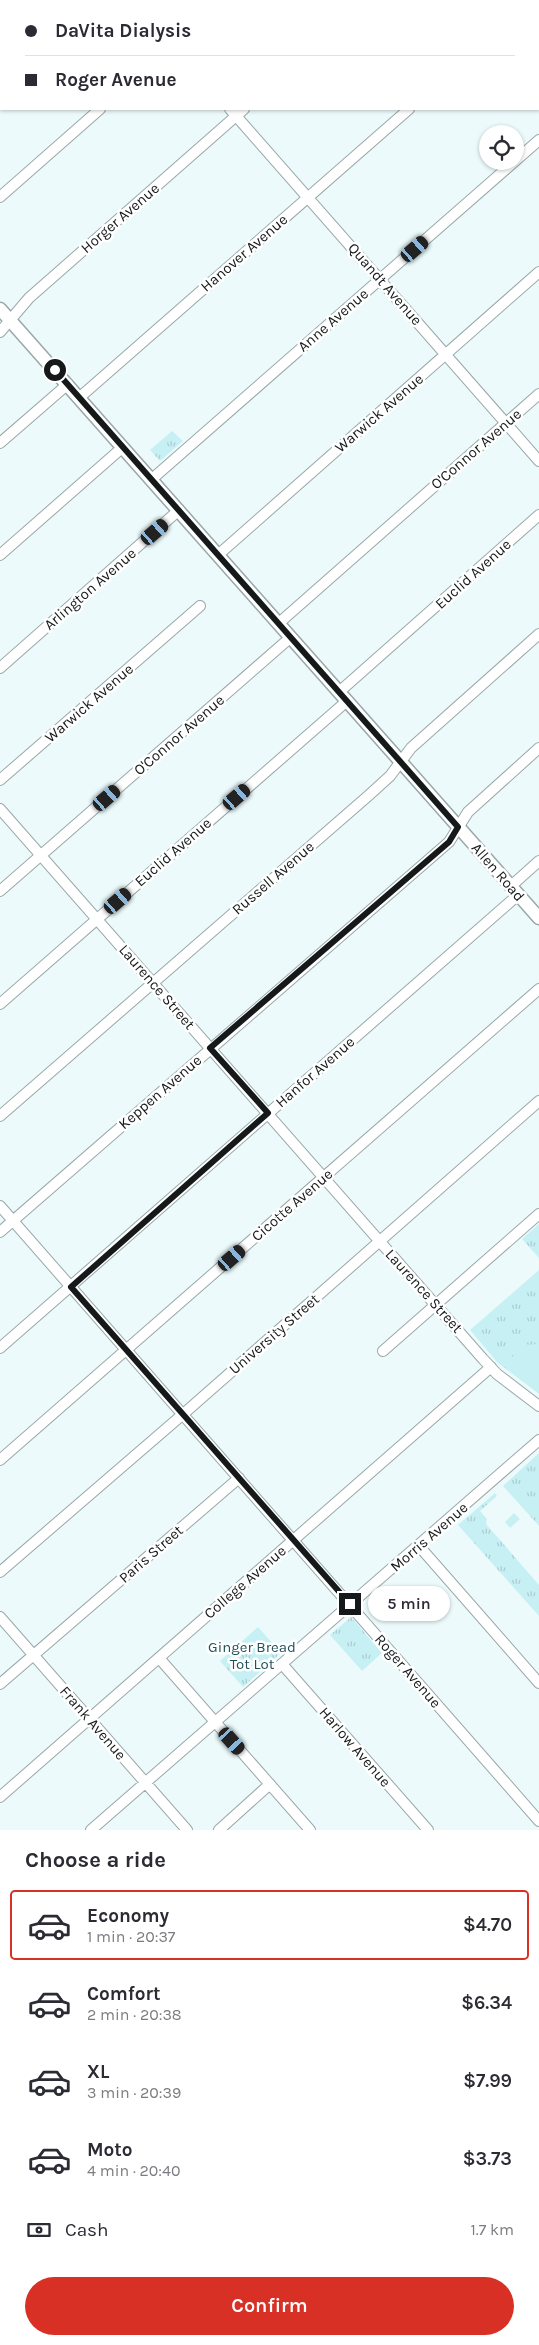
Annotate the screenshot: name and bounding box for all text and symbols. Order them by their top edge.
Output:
text: DaVita Dialysis [55,20,191,42]
text: Roger Avenue [55,69,177,91]
map controls [479,125,524,170]
button: locate [479,125,524,170]
street label: Horger Avenue [77,179,163,257]
street label: Hanover Avenue [197,210,291,296]
car [398,233,431,265]
street label: Quandt Avenue [344,239,426,329]
street label: Anne Avenue [294,285,372,355]
route start [44,359,66,381]
street label: Warwick Avenue [331,370,427,456]
street label: O'Connor Avenue [427,405,525,493]
car [138,516,171,548]
street label: Euclid Avenue [431,535,515,613]
street label: Arlington Avenue [40,544,140,634]
street label: Warwick Avenue [41,660,137,746]
street label: O'Connor Avenue [130,691,228,779]
car [220,781,253,813]
car [90,782,123,814]
street label: Euclid Avenue [131,814,215,890]
street label: Russell Avenue [228,837,318,919]
street label: Allen Road [468,839,528,905]
car [101,885,134,917]
street label: Laurence Street [115,941,199,1033]
street label: Hanfor Avenue [272,1033,358,1111]
street label: Keppen Avenue [115,1051,205,1133]
street label: Cicotte Avenue [248,1165,336,1245]
car [215,1242,248,1274]
street label: Laurence Street [382,1245,467,1337]
street label: University Street [225,1290,323,1378]
street label: Morris Avenue [386,1498,472,1576]
street label: Paris Street [115,1521,187,1587]
street label: College Avenue [200,1542,290,1622]
callout: 5 min [368,1586,450,1622]
route end [339,1593,361,1615]
text: 5 min [387,1594,431,1613]
street label: Roger Avenue [371,1630,445,1712]
park label: Ginger Bread Tot Lot [208,1638,296,1673]
street label: Frank Avenue [56,1682,130,1764]
street label: Harlow Avenue [315,1703,395,1791]
car [216,1725,247,1757]
text: Choose a ride [25,1847,166,1873]
icon: car [27,1903,72,1948]
text: Economy [87,1905,169,1927]
text: $4.70 [463,1914,512,1936]
text: 1 min · 20:37 [87,1927,175,1946]
icon: car [27,1981,72,2026]
text: Comfort [87,1983,161,2005]
text: $6.34 [461,1992,512,2014]
text: 2 min · 20:38 [87,2005,182,2024]
icon: car [27,2059,72,2104]
text: XL [87,2061,109,2083]
text: $7.99 [463,2070,512,2092]
text: 3 min · 20:39 [87,2083,181,2102]
icon: car [27,2137,72,2182]
text: Moto [87,2139,133,2161]
text: $3.73 [463,2148,512,2170]
text: 4 min · 20:40 [87,2161,180,2180]
icon: cash [25,2216,53,2244]
text: Cash [65,2219,109,2241]
text: 1.7 km [471,2220,514,2239]
button: Confirm [25,2277,514,2335]

